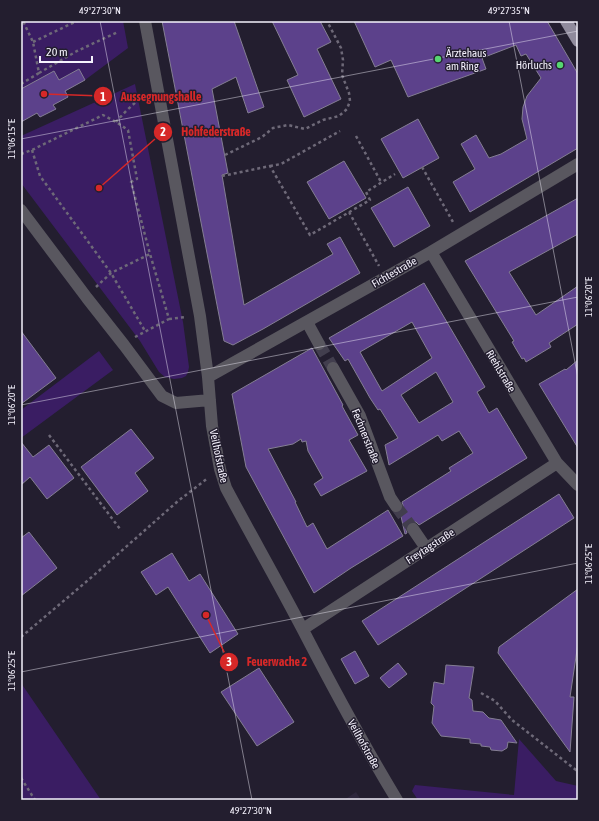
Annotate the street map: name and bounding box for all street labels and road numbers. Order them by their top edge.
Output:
street label: Fichtestraße [369,254,419,290]
street label: Riehlstraße [484,348,518,394]
street label: Fechnerstraße [350,407,382,465]
street label: Veilhofstraße [207,428,231,484]
street label: Freytagstraße [404,526,456,566]
street label: Veilhofstraße [346,717,382,771]

